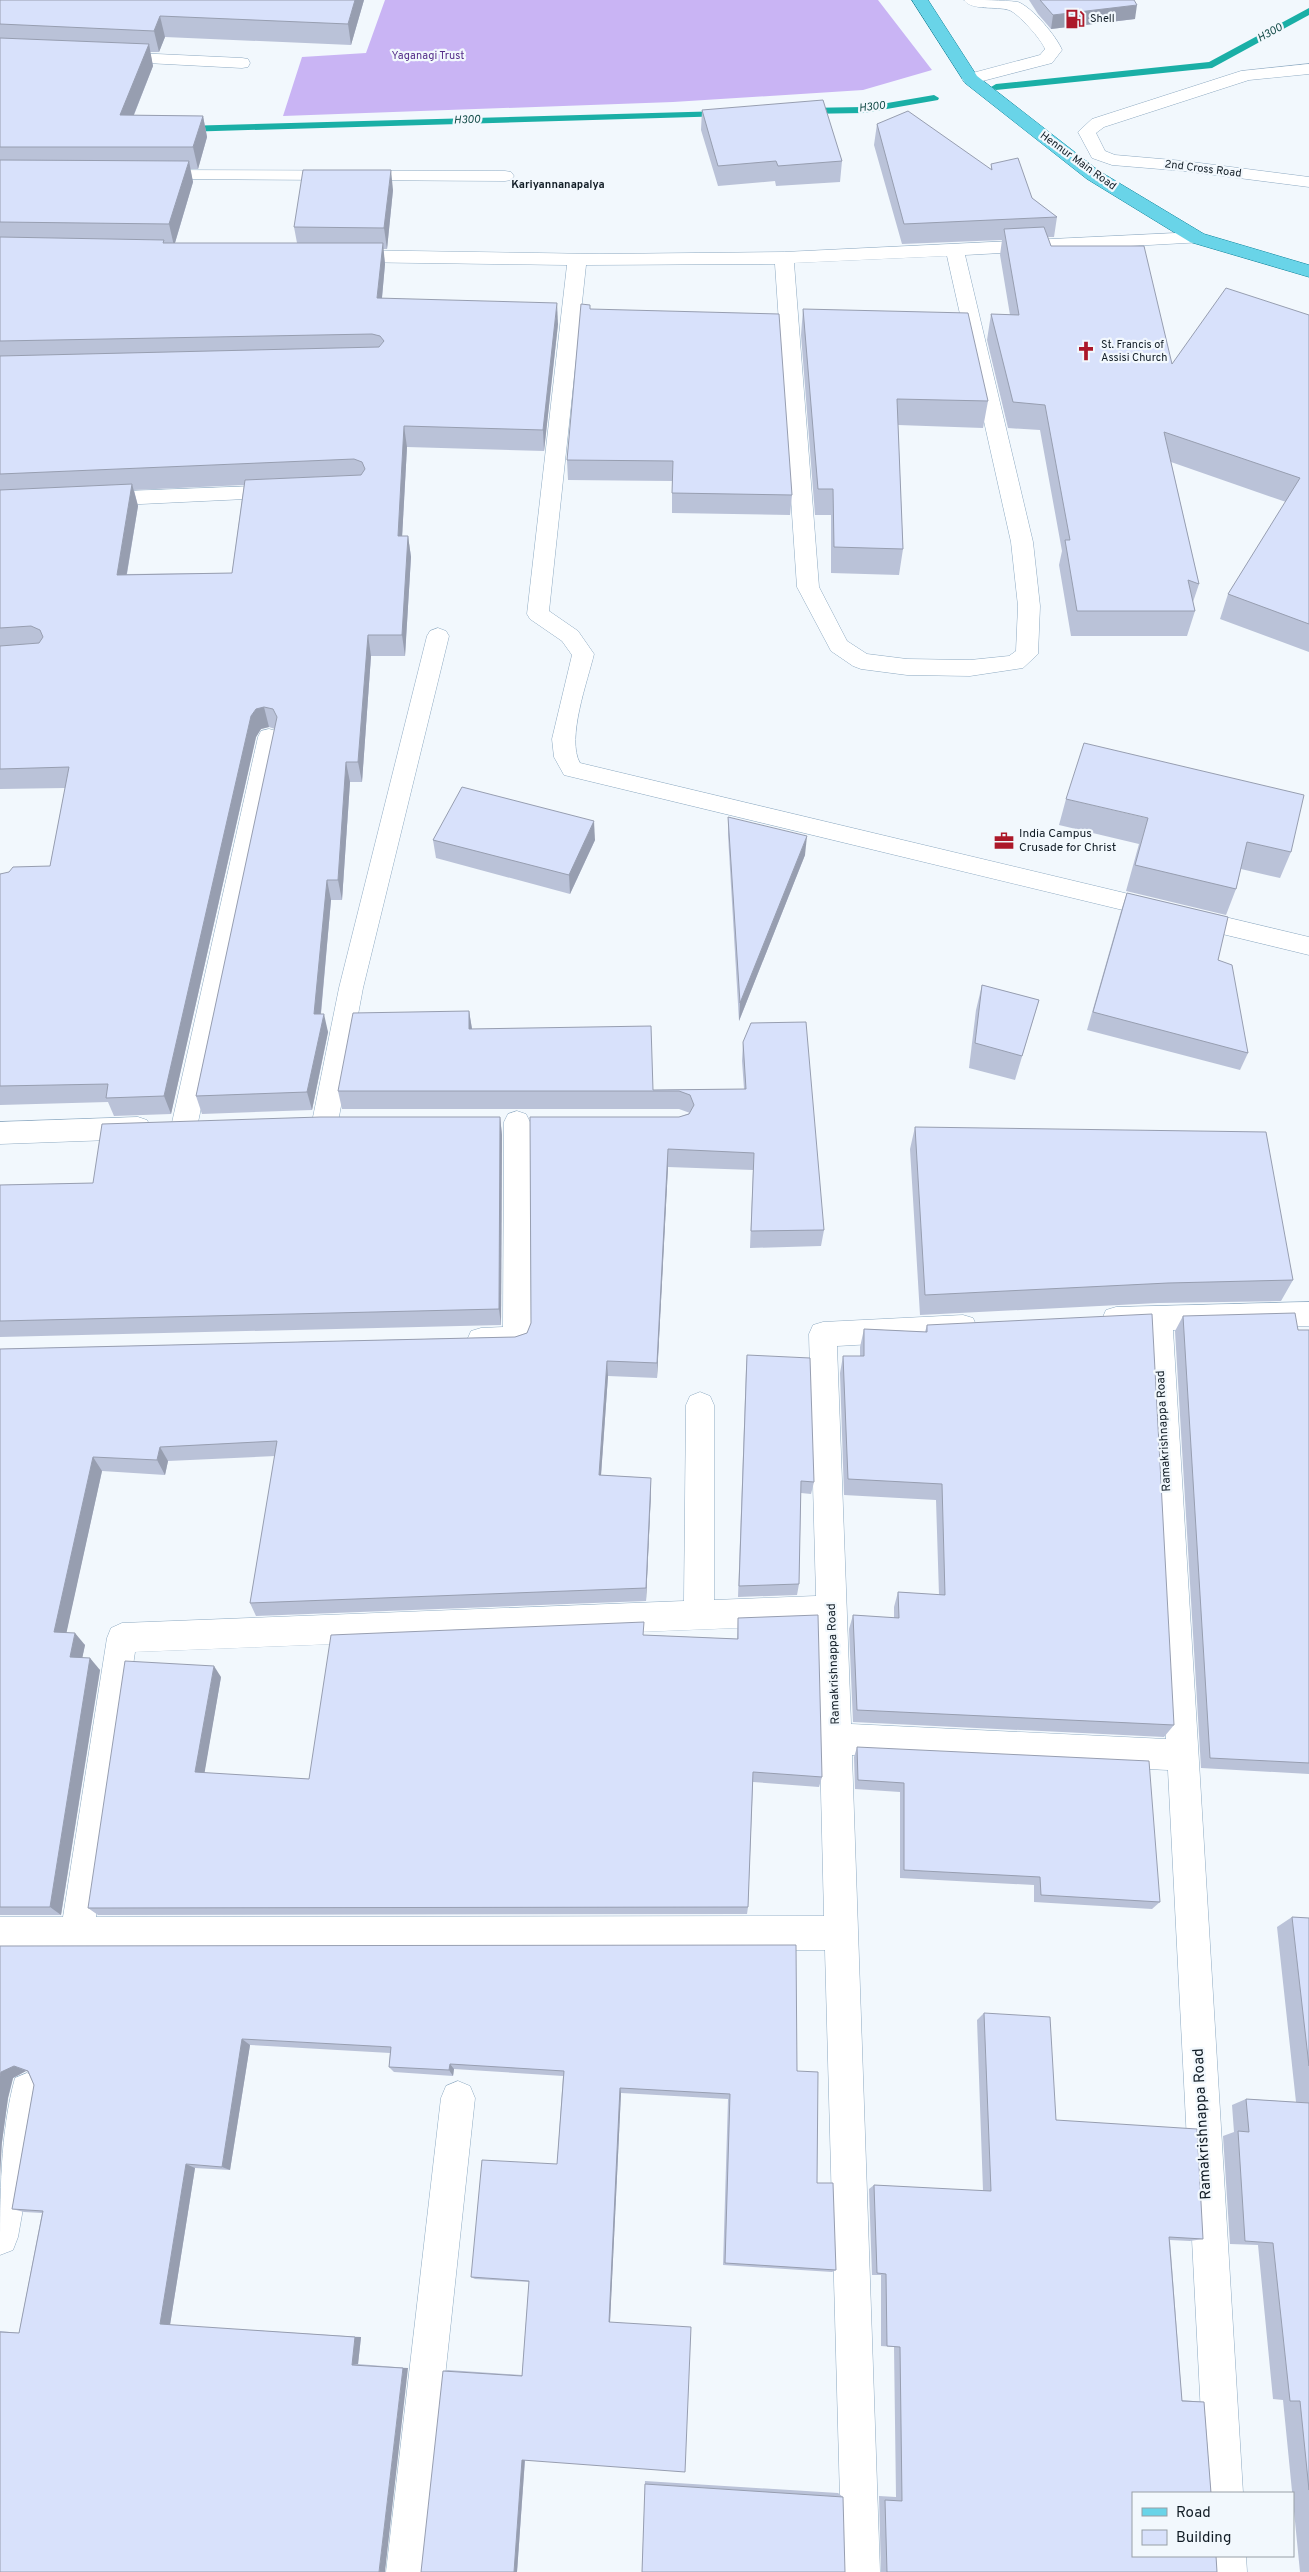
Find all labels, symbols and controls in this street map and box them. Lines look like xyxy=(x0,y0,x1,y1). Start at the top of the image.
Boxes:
fuel station icon: Shell xyxy=(1064,8,1086,30)
place label: Shell xyxy=(1090,12,1115,26)
water label: H300 xyxy=(1255,20,1285,46)
park label: Yaganagi Trust xyxy=(392,49,464,63)
water label: H300 xyxy=(858,98,886,116)
water label: H300 xyxy=(453,113,481,127)
street label: Hennur Main Road xyxy=(1037,129,1119,193)
street label: 2nd Cross Road xyxy=(1164,157,1242,181)
district label: Kariyannanapalya xyxy=(511,178,605,192)
place label: St. Francis of Assisi Church xyxy=(1101,338,1167,365)
church icon: St. Francis of Assisi Church xyxy=(1075,340,1097,362)
place label: India Campus Crusade for Christ xyxy=(1019,826,1116,856)
office icon: India Campus Crusade for Christ xyxy=(993,830,1015,852)
street label: Ramakrishnappa Road xyxy=(1153,1370,1175,1492)
street label: Ramakrishnappa Road xyxy=(824,1603,844,1725)
street label: Ramakrishnappa Road xyxy=(1190,2048,1216,2200)
legend xyxy=(1132,2492,1294,2557)
text: Road xyxy=(1176,2504,1211,2523)
text: Building xyxy=(1176,2529,1231,2548)

